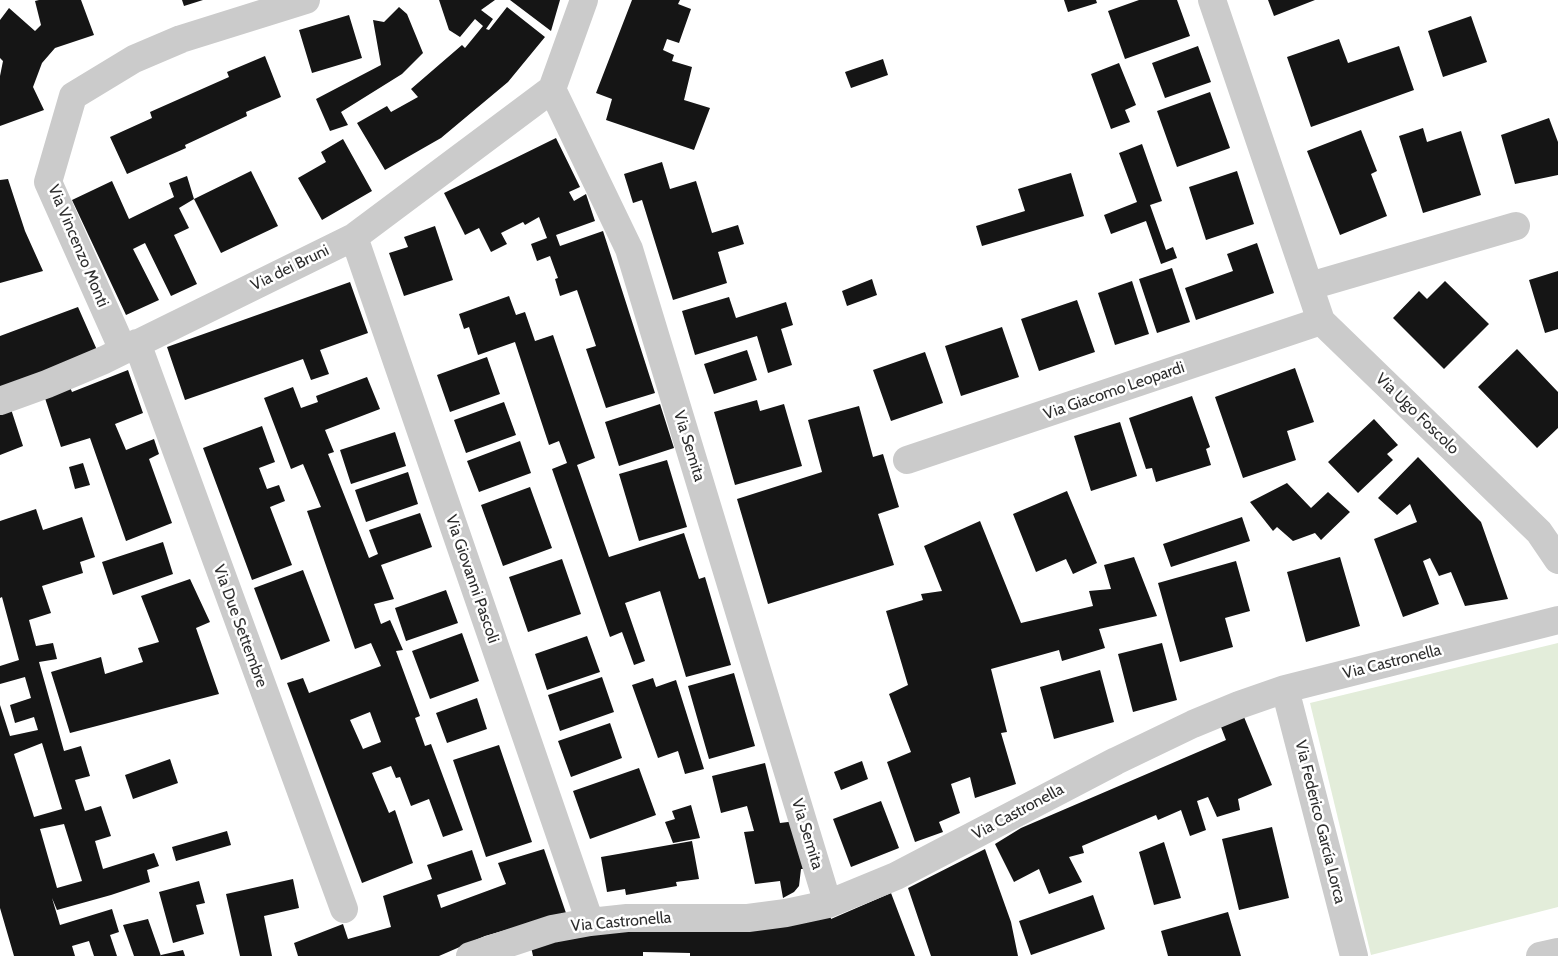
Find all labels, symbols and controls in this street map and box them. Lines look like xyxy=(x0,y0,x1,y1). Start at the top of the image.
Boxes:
street label: Via Vincenzo Monti xyxy=(44,182,112,310)
street label: Via dei Bruni xyxy=(248,241,332,295)
street label: Via Giacomo Leopardi xyxy=(1041,358,1187,424)
street label: Via Ugo Foscolo xyxy=(1371,369,1463,459)
street label: Via Semita xyxy=(669,408,709,484)
street label: Via Giovanni Pascoli xyxy=(441,512,503,646)
street label: Via Due Settembre xyxy=(209,562,271,690)
street label: Via Castronella xyxy=(1341,641,1443,683)
street label: Via Federico García Lorca xyxy=(1290,738,1350,906)
street label: Via Castronella xyxy=(969,780,1067,844)
street label: Via Semita xyxy=(787,796,827,872)
street label: Via Castronella xyxy=(570,908,672,936)

